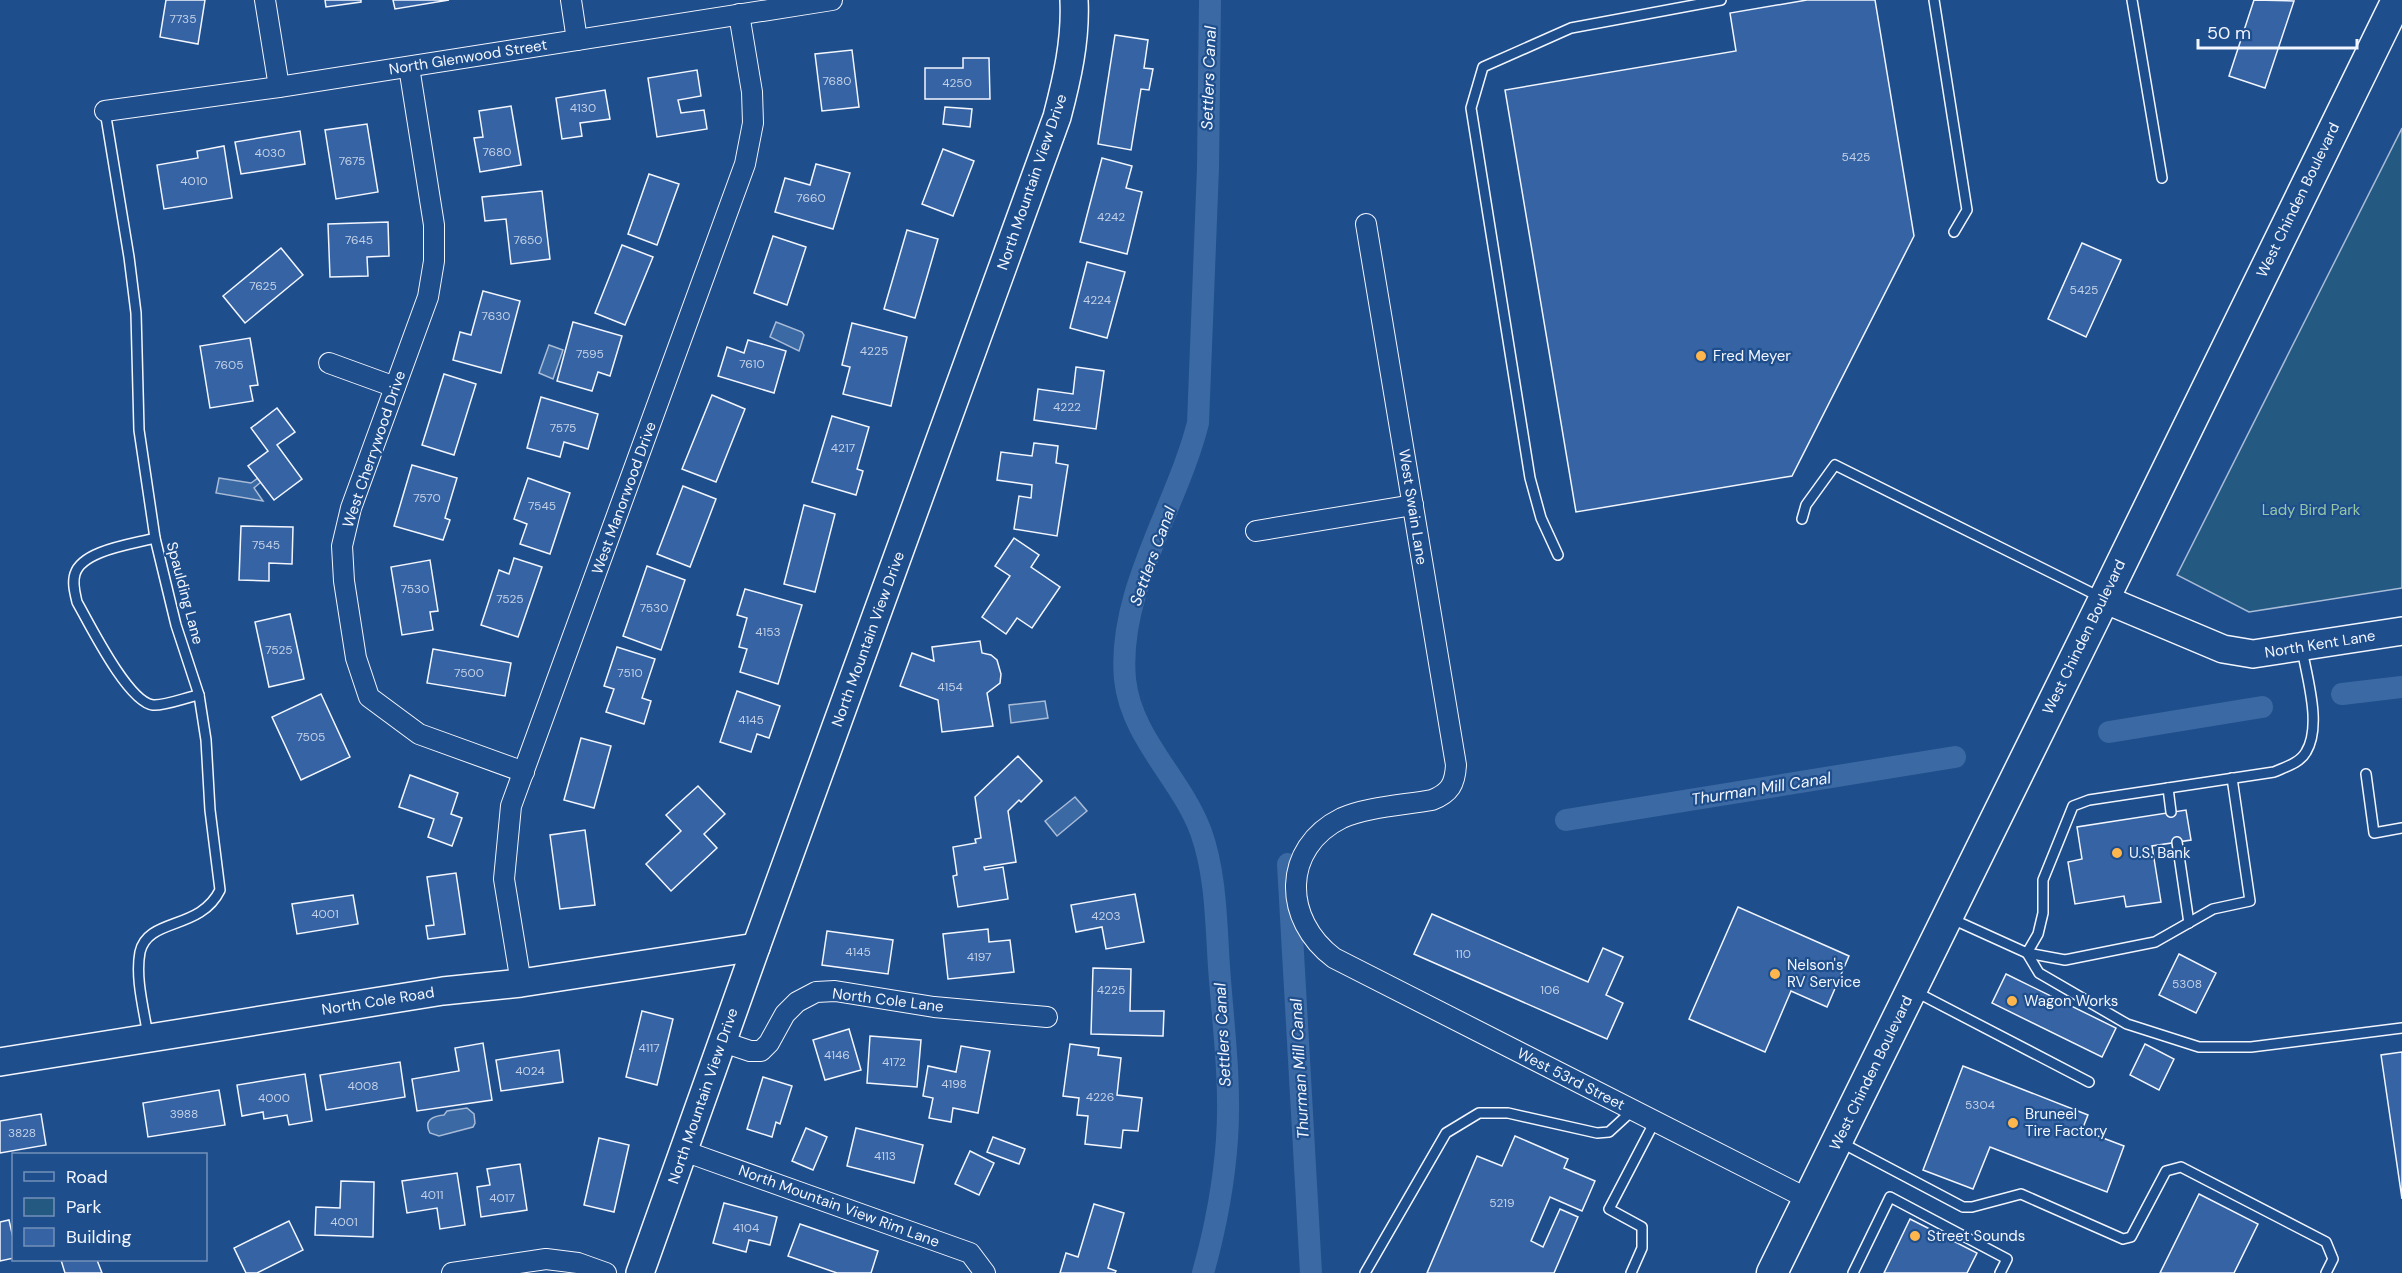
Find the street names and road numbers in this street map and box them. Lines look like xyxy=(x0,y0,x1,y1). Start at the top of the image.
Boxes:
street label: North Glenwood Street xyxy=(387,35,549,79)
street label: North Mountain View Drive xyxy=(992,91,1072,273)
street label: West Chinden Boulevard xyxy=(2252,119,2344,281)
street label: West Cherrywood Drive xyxy=(338,368,410,530)
street label: West Manorwood Drive xyxy=(587,419,661,577)
street label: West Swain Lane xyxy=(1394,448,1432,566)
street label: Spaulding Lane xyxy=(162,540,208,646)
street label: North Mountain View Drive xyxy=(827,549,909,729)
street label: West Chinden Boulevard xyxy=(2038,556,2130,718)
street label: North Kent Lane xyxy=(2263,625,2377,663)
street label: North Cole Road xyxy=(320,982,436,1020)
street label: North Cole Lane xyxy=(831,983,945,1017)
street label: West Chinden Boulevard xyxy=(1825,992,1917,1154)
street label: North Mountain View Drive xyxy=(663,1005,743,1187)
street label: West 53rd Street xyxy=(1514,1043,1628,1115)
street label: North Mountain View Rim Lane xyxy=(736,1160,942,1252)

